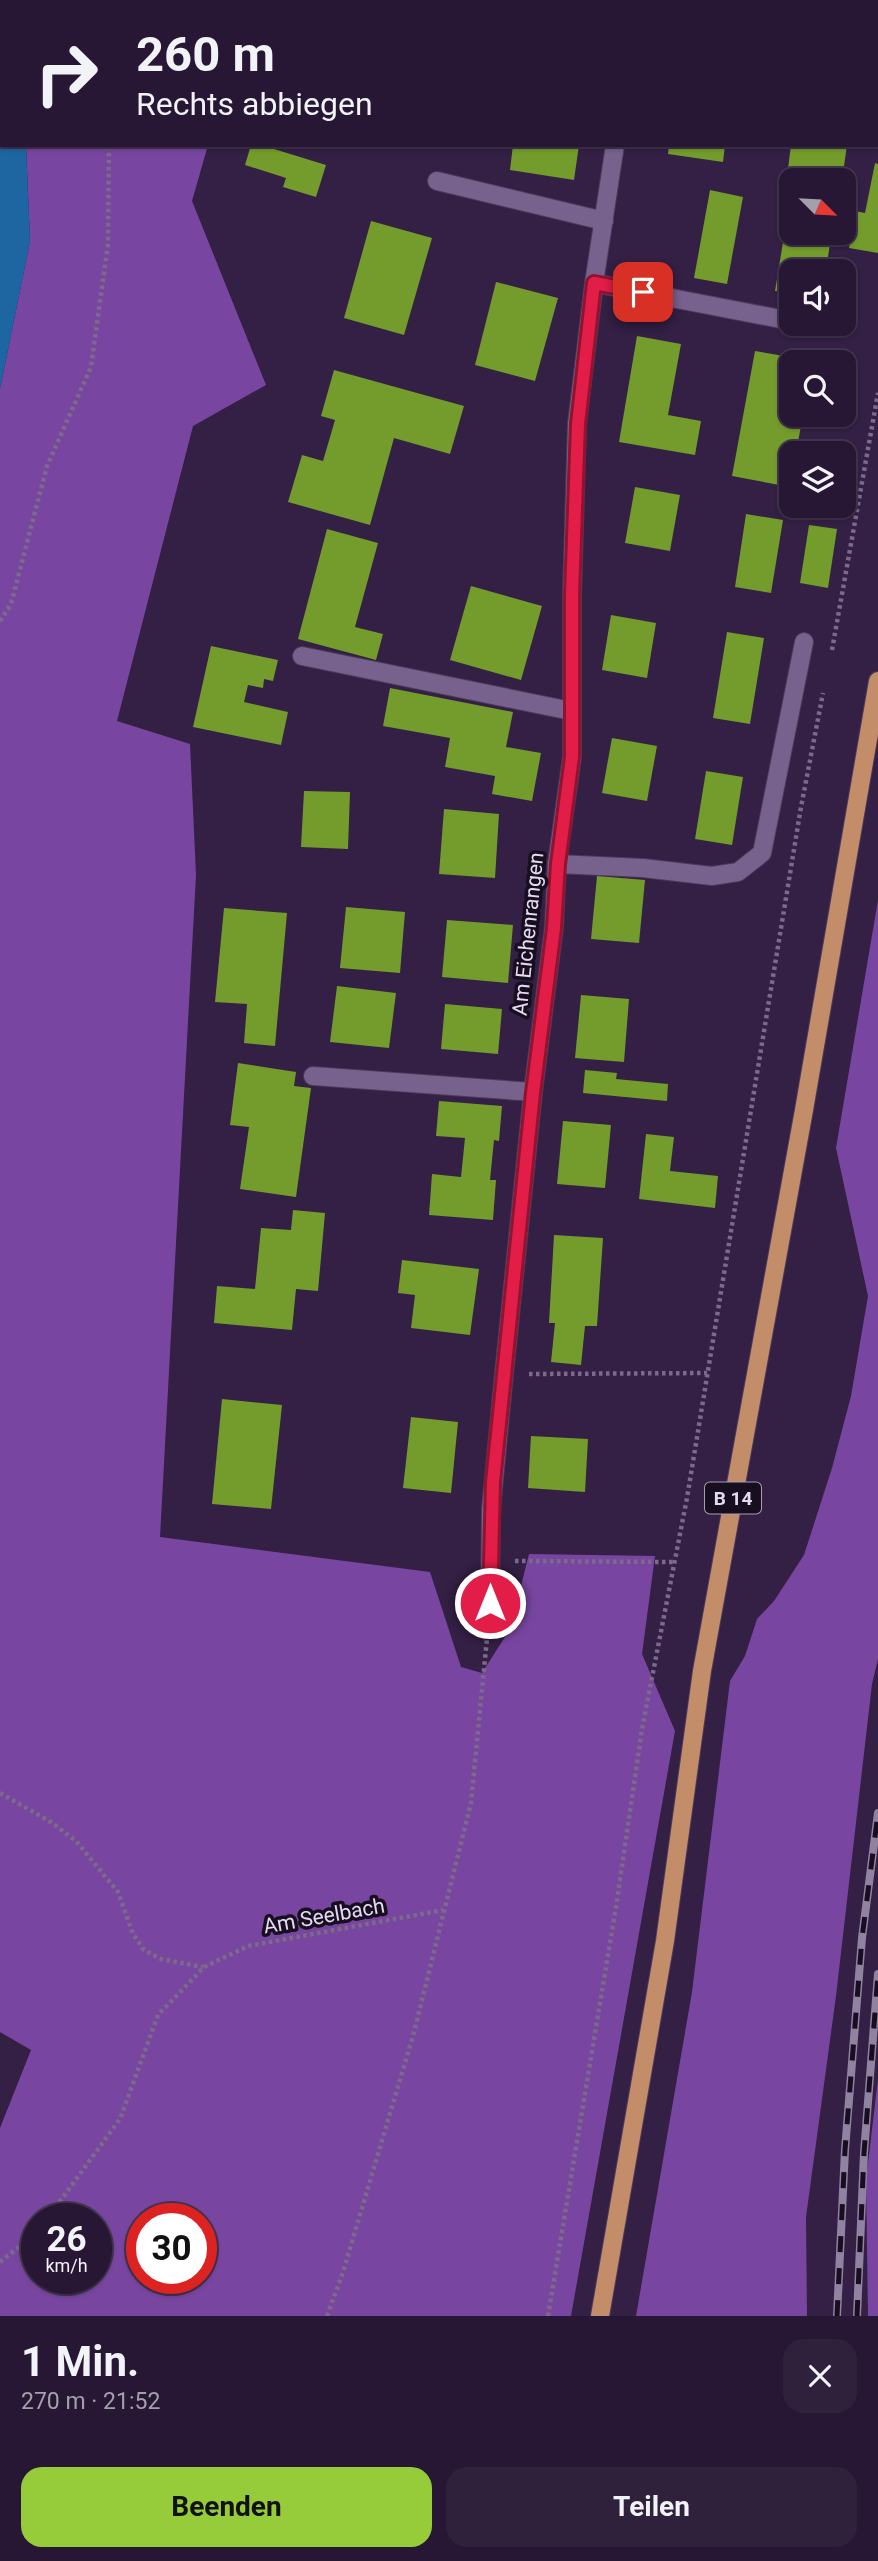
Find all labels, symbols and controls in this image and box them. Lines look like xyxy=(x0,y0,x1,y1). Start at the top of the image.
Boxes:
text: 260 m xyxy=(136,26,275,83)
icon: right xyxy=(21,28,112,119)
text: Rechts abbiegen xyxy=(136,85,373,123)
north arrow xyxy=(779,168,856,245)
map controls xyxy=(779,168,856,518)
button: sound xyxy=(779,259,856,336)
pin xyxy=(613,262,673,322)
icon: arrive xyxy=(624,273,662,311)
button: search xyxy=(779,350,856,427)
button: layers xyxy=(779,441,856,518)
street label: Am Eichenrangen xyxy=(507,851,549,1017)
road number: B 14 xyxy=(705,1482,761,1514)
position arrow xyxy=(453,1566,527,1640)
street label: Am Seelbach xyxy=(261,1894,387,1938)
speed limit sign: 30 xyxy=(126,2203,217,2294)
text: 26 xyxy=(46,2219,87,2260)
text: km/h xyxy=(45,2255,88,2276)
text: 1 Min. xyxy=(21,2337,139,2386)
button: close xyxy=(783,2339,857,2413)
text: 270 m · 21:52 xyxy=(21,2388,160,2415)
button: Beenden xyxy=(21,2467,432,2547)
button: Teilen xyxy=(446,2467,857,2547)

